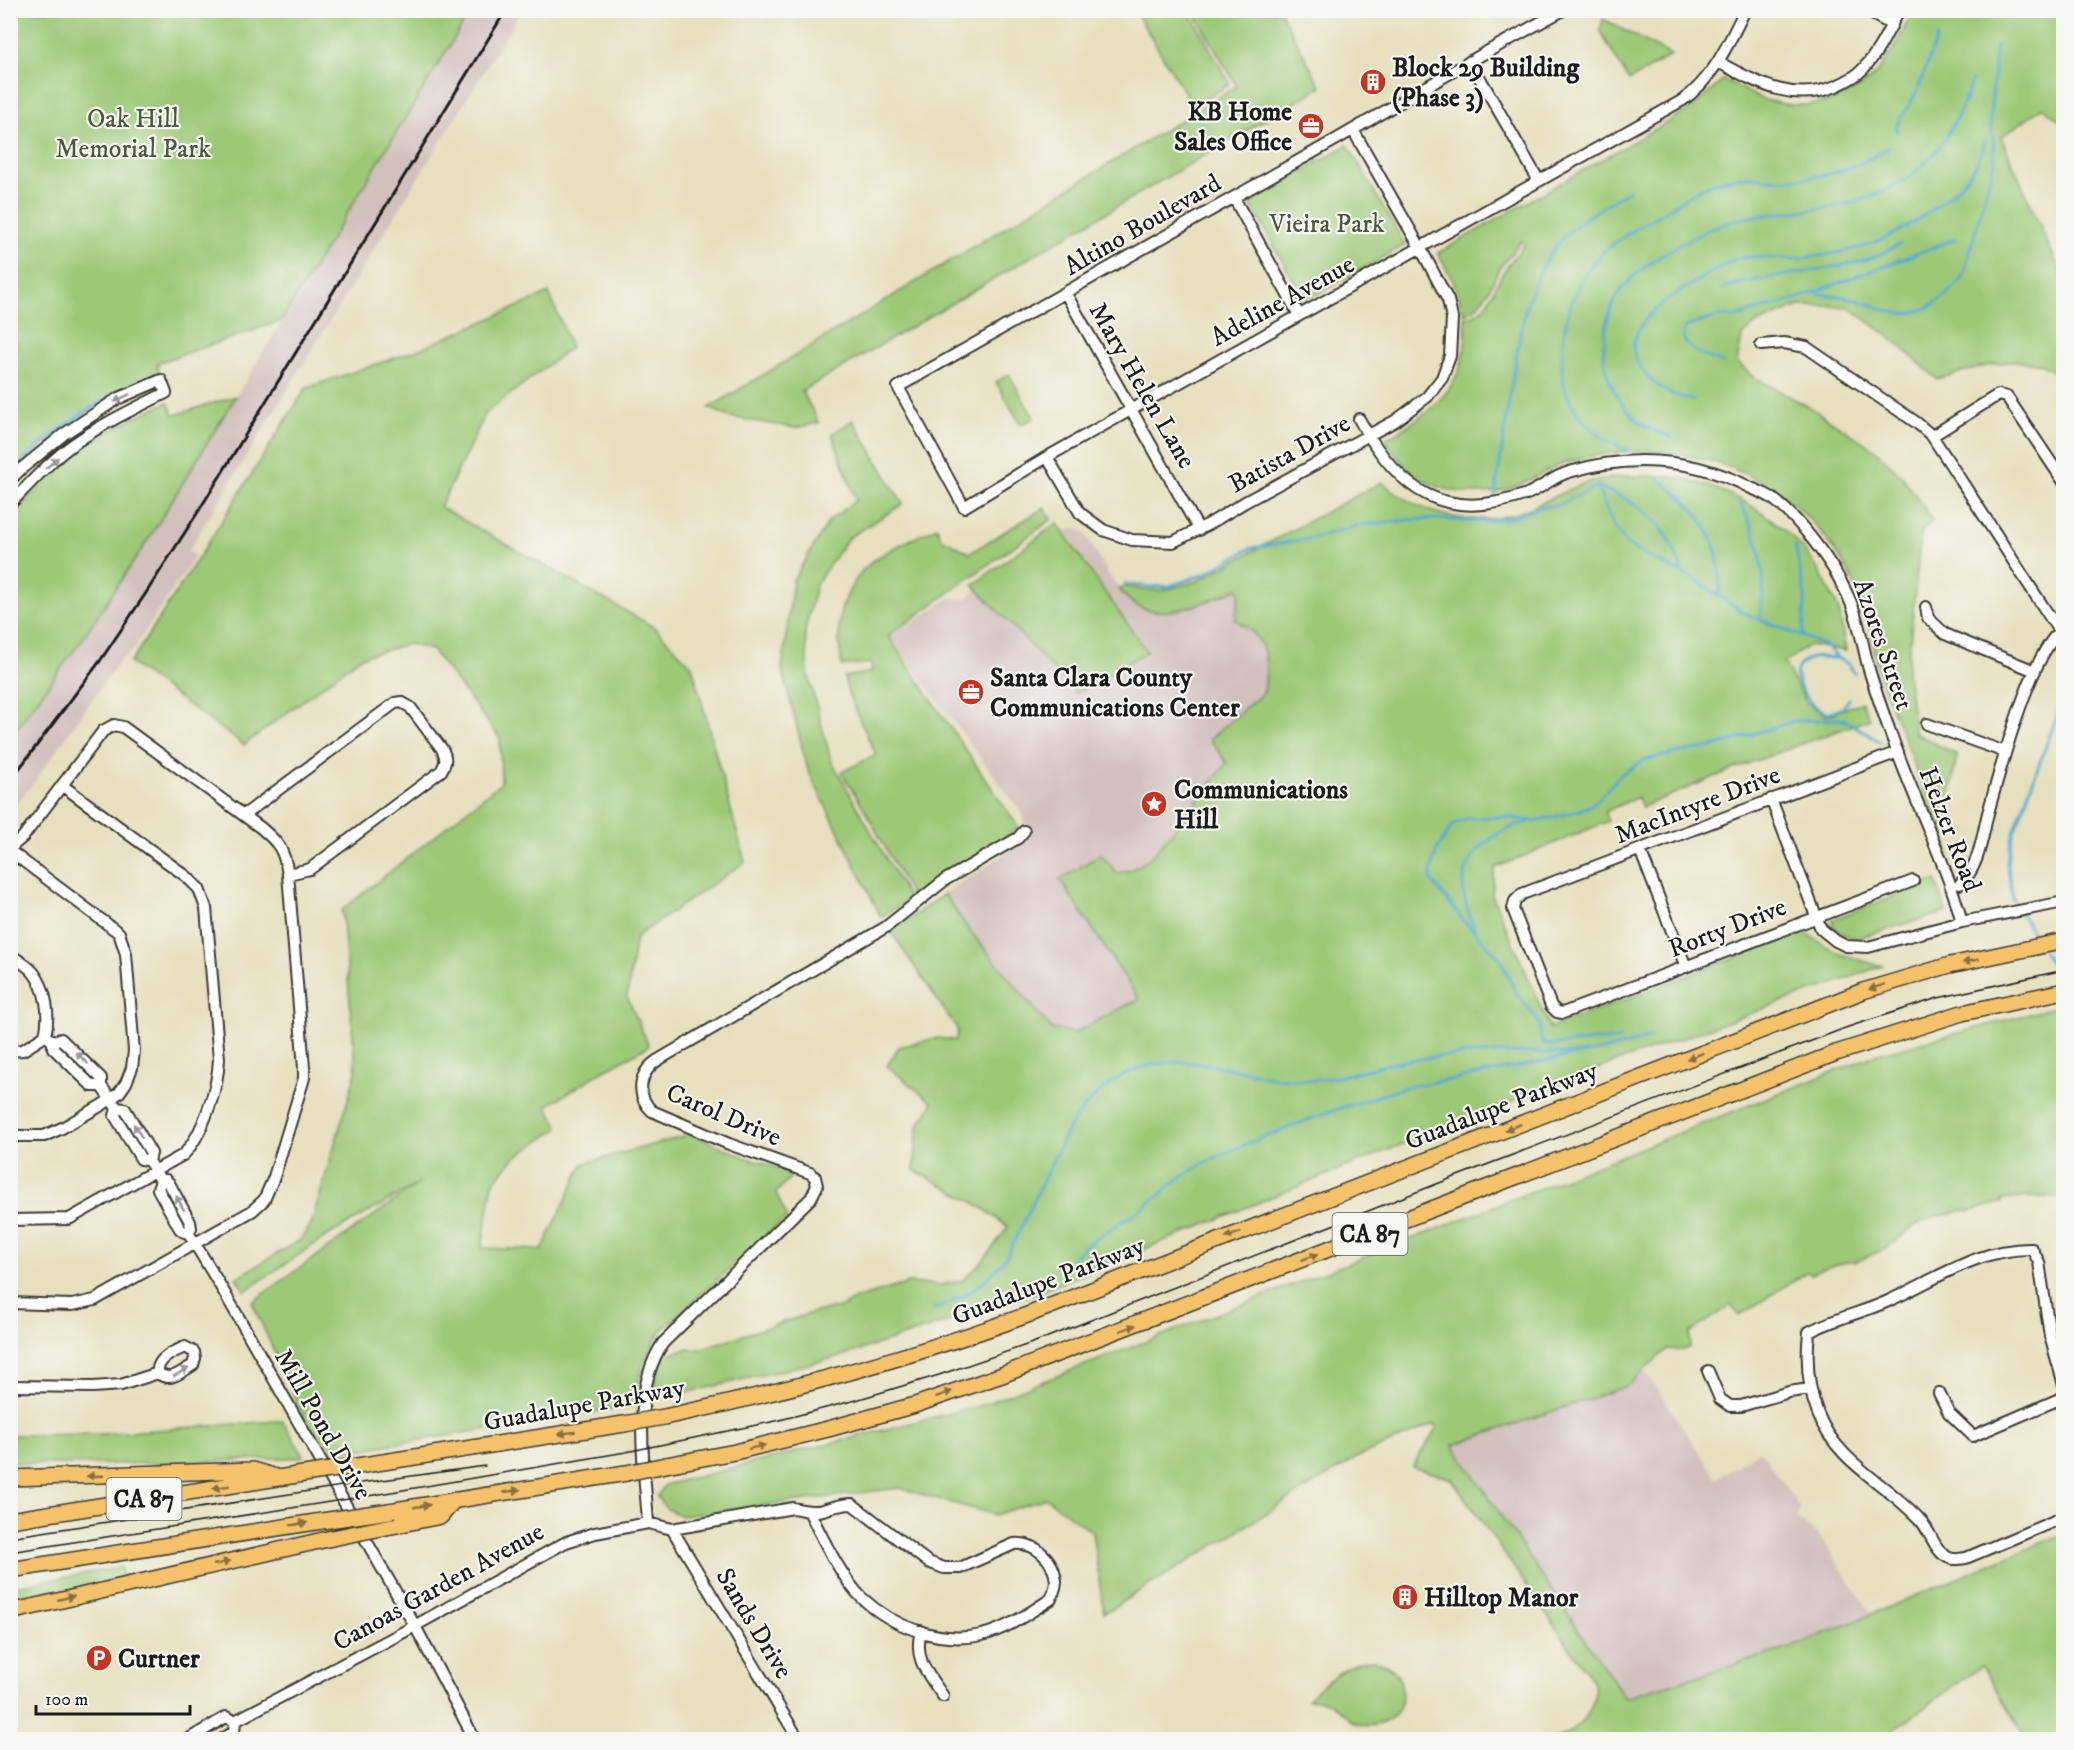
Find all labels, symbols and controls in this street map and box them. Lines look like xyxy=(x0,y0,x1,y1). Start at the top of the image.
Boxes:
place label: Block 29 Building (Phase 3) xyxy=(1392,52,1580,115)
building icon: Block 29 Building (Phase 3) xyxy=(1358,67,1388,97)
place label: KB Home Sales Office xyxy=(1174,96,1292,159)
park label: Oak Hill Memorial Park xyxy=(55,103,211,166)
office icon: KB Home Sales Office xyxy=(1296,111,1326,141)
street label: Altino Boulevard xyxy=(1058,167,1227,284)
park label: Vieira Park xyxy=(1268,208,1385,241)
street label: Adeline Avenue xyxy=(1205,248,1361,354)
street label: Mary Helen Lane xyxy=(1081,297,1203,475)
one-way arrow xyxy=(113,393,130,402)
street label: Batista Drive xyxy=(1223,407,1356,501)
one-way arrow xyxy=(44,457,59,470)
street label: Azores Street xyxy=(1845,575,1920,714)
place label: Santa Clara County Communications Center xyxy=(990,662,1240,725)
office icon: Santa Clara County Communications Center xyxy=(956,677,986,707)
street label: MacIntyre Drive xyxy=(1610,759,1785,852)
street label: Helzer Road xyxy=(1911,762,1989,897)
place label: Communications Hill xyxy=(1174,774,1348,837)
place icon: Communications Hill xyxy=(1139,789,1169,819)
street label: Rorty Drive xyxy=(1664,891,1791,966)
one-way arrow xyxy=(1962,956,1980,966)
one-way arrow xyxy=(1868,982,1886,992)
one-way arrow xyxy=(1685,1051,1703,1061)
one-way arrow xyxy=(75,1052,89,1066)
street label: Guadalupe Parkway xyxy=(1400,1054,1603,1158)
street label: Carol Drive xyxy=(661,1076,786,1154)
one-way arrow xyxy=(1504,1122,1522,1132)
one-way arrow xyxy=(133,1123,144,1139)
one-way arrow xyxy=(175,1194,185,1211)
road number: CA 87 xyxy=(1332,1213,1408,1255)
street label: Guadalupe Parkway xyxy=(947,1229,1150,1333)
one-way arrow xyxy=(1224,1230,1242,1240)
one-way arrow xyxy=(1301,1252,1319,1262)
one-way arrow xyxy=(1119,1322,1137,1332)
street label: Mill Pond Drive xyxy=(266,1343,379,1506)
one-way arrow xyxy=(173,1367,190,1377)
street label: Guadalupe Parkway xyxy=(481,1371,688,1439)
one-way arrow xyxy=(936,1389,954,1399)
one-way arrow xyxy=(557,1428,576,1437)
one-way arrow xyxy=(748,1441,766,1451)
one-way arrow xyxy=(86,1471,105,1480)
road number: CA 87 xyxy=(106,1478,182,1520)
one-way arrow xyxy=(211,1482,230,1491)
one-way arrow xyxy=(503,1487,522,1496)
one-way arrow xyxy=(412,1501,431,1510)
street label: Canoas Garden Avenue xyxy=(327,1516,550,1659)
one-way arrow xyxy=(290,1520,309,1529)
one-way arrow xyxy=(213,1558,232,1567)
street label: Sands Drive xyxy=(708,1562,800,1685)
building icon: Hilltop Manor xyxy=(1390,1582,1420,1612)
place label: Hilltop Manor xyxy=(1424,1582,1579,1615)
one-way arrow xyxy=(57,1593,75,1603)
parking icon: Curtner xyxy=(84,1643,114,1673)
place label: Curtner xyxy=(118,1643,200,1676)
scale bar xyxy=(36,1678,190,1716)
text: 100 m xyxy=(45,1689,88,1711)

